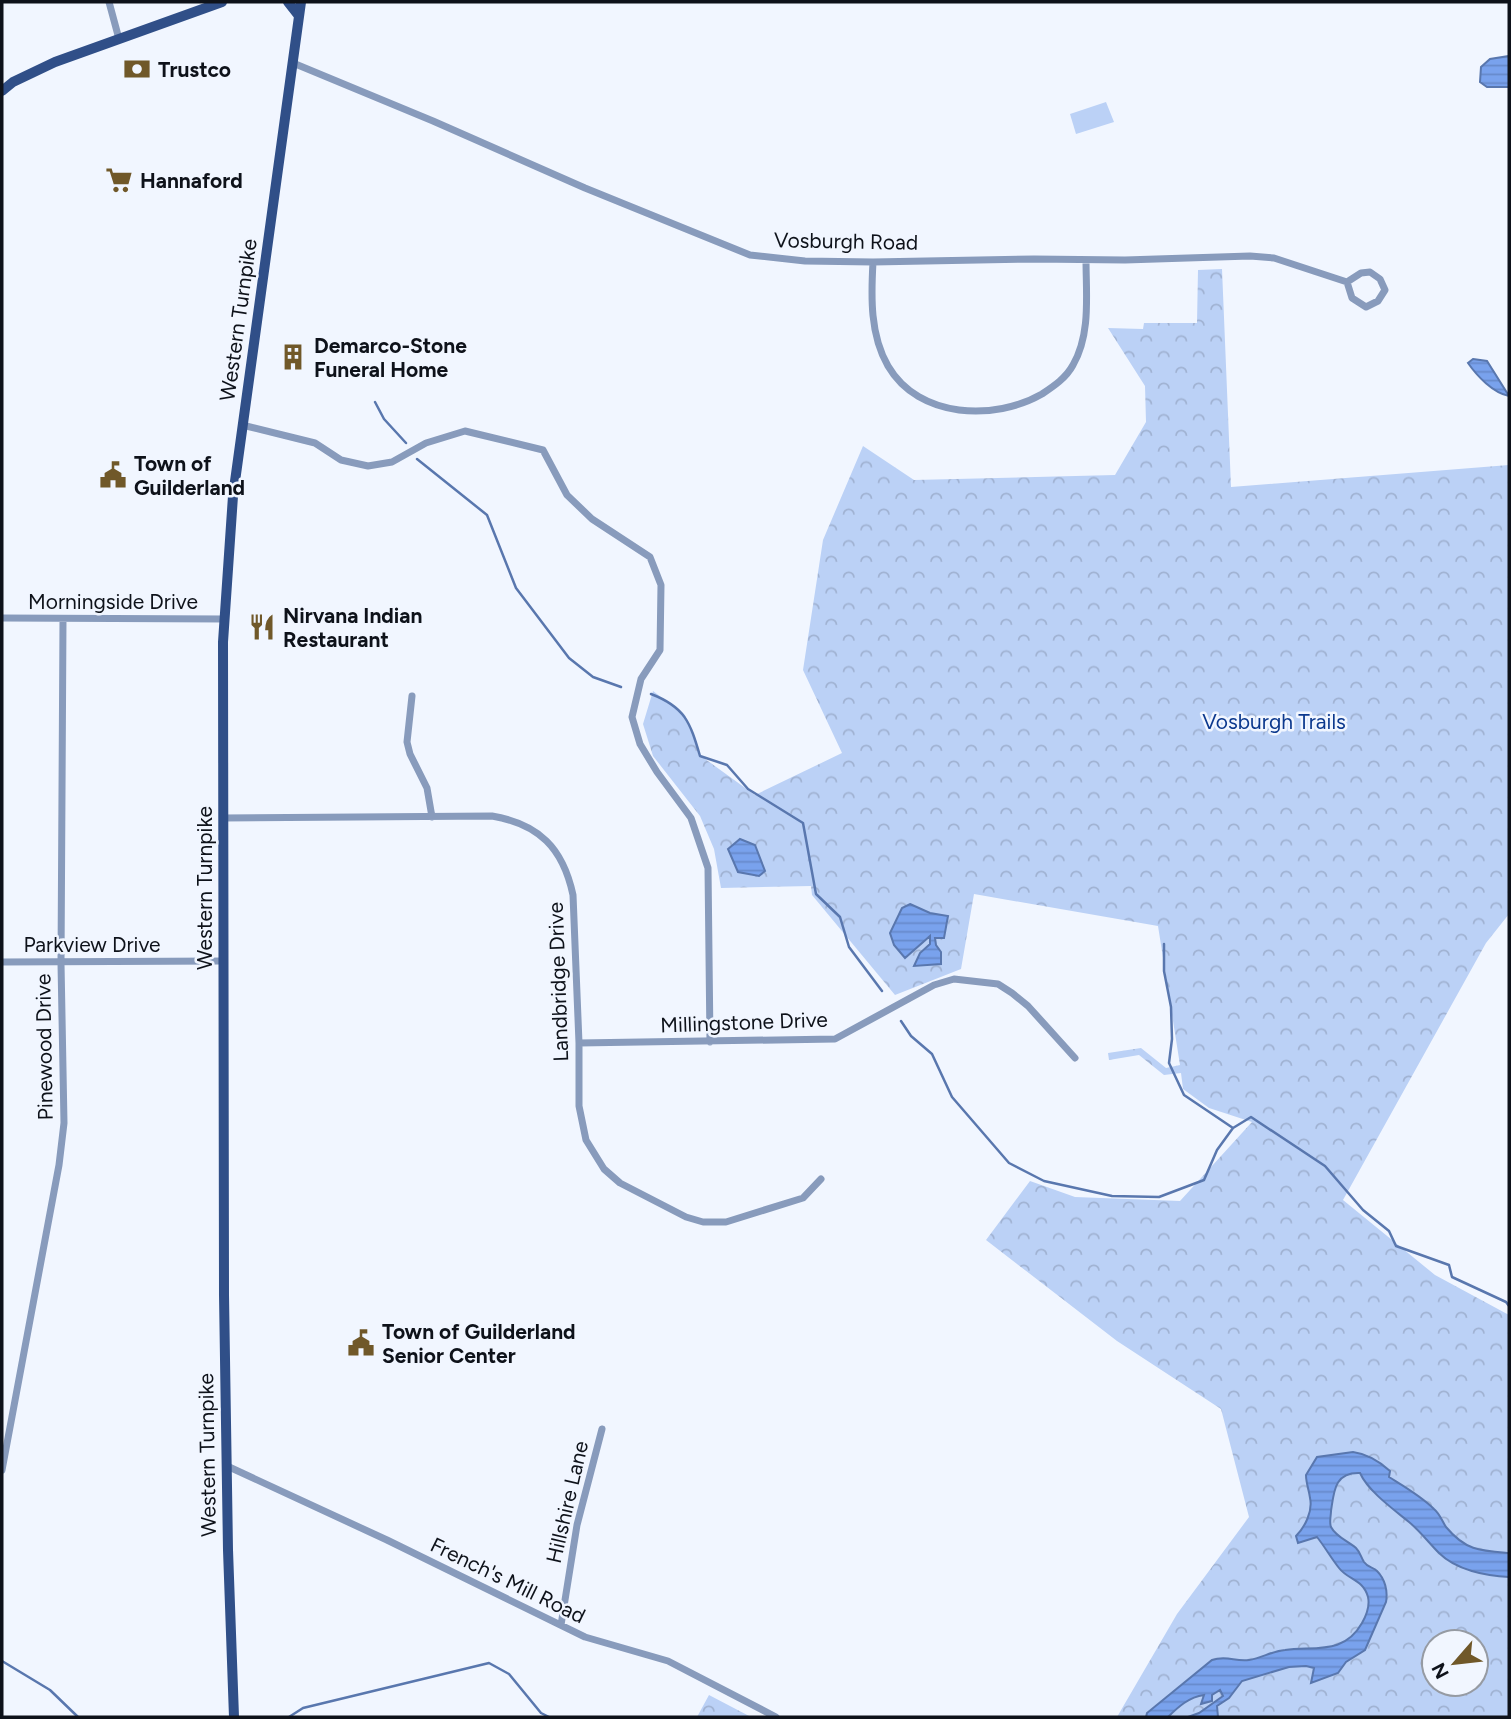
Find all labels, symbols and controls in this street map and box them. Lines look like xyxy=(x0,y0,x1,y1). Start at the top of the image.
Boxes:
bank icon: Trustco xyxy=(122,54,152,84)
place label: Trustco xyxy=(158,57,231,82)
supermarket icon: Hannaford xyxy=(104,165,134,195)
place label: Hannaford xyxy=(140,168,243,193)
street label: Vosburgh Road xyxy=(774,227,918,255)
street label: Western Turnpike xyxy=(214,237,262,403)
place label: Demarco-Stone Funeral Home xyxy=(314,333,467,382)
building icon: Demarco-Stone Funeral Home xyxy=(278,342,308,372)
place label: Town of Guilderland xyxy=(134,451,245,500)
public building icon: Town of Guilderland xyxy=(98,460,128,490)
street label: Morningside Drive xyxy=(28,589,198,614)
place label: Nirvana Indian Restaurant xyxy=(283,603,422,652)
restaurant icon: Nirvana Indian Restaurant xyxy=(247,612,277,642)
park label: Vosburgh Trails xyxy=(1202,709,1346,734)
street label: Western Turnpike xyxy=(192,806,217,970)
street label: Landbridge Drive xyxy=(543,902,573,1062)
street label: Parkview Drive xyxy=(23,932,161,957)
street label: Pinewood Drive xyxy=(30,974,58,1120)
street label: Millingstone Drive xyxy=(660,1007,828,1037)
place label: Town of Guilderland Senior Center xyxy=(382,1319,576,1368)
public building icon: Town of Guilderland Senior Center xyxy=(346,1328,376,1358)
street label: Western Turnpike xyxy=(193,1373,221,1537)
street label: Hillshire Lane xyxy=(541,1438,593,1566)
street label: French's Mill Road xyxy=(427,1532,589,1628)
north arrow xyxy=(1420,1628,1490,1698)
text: N xyxy=(1427,1659,1454,1683)

